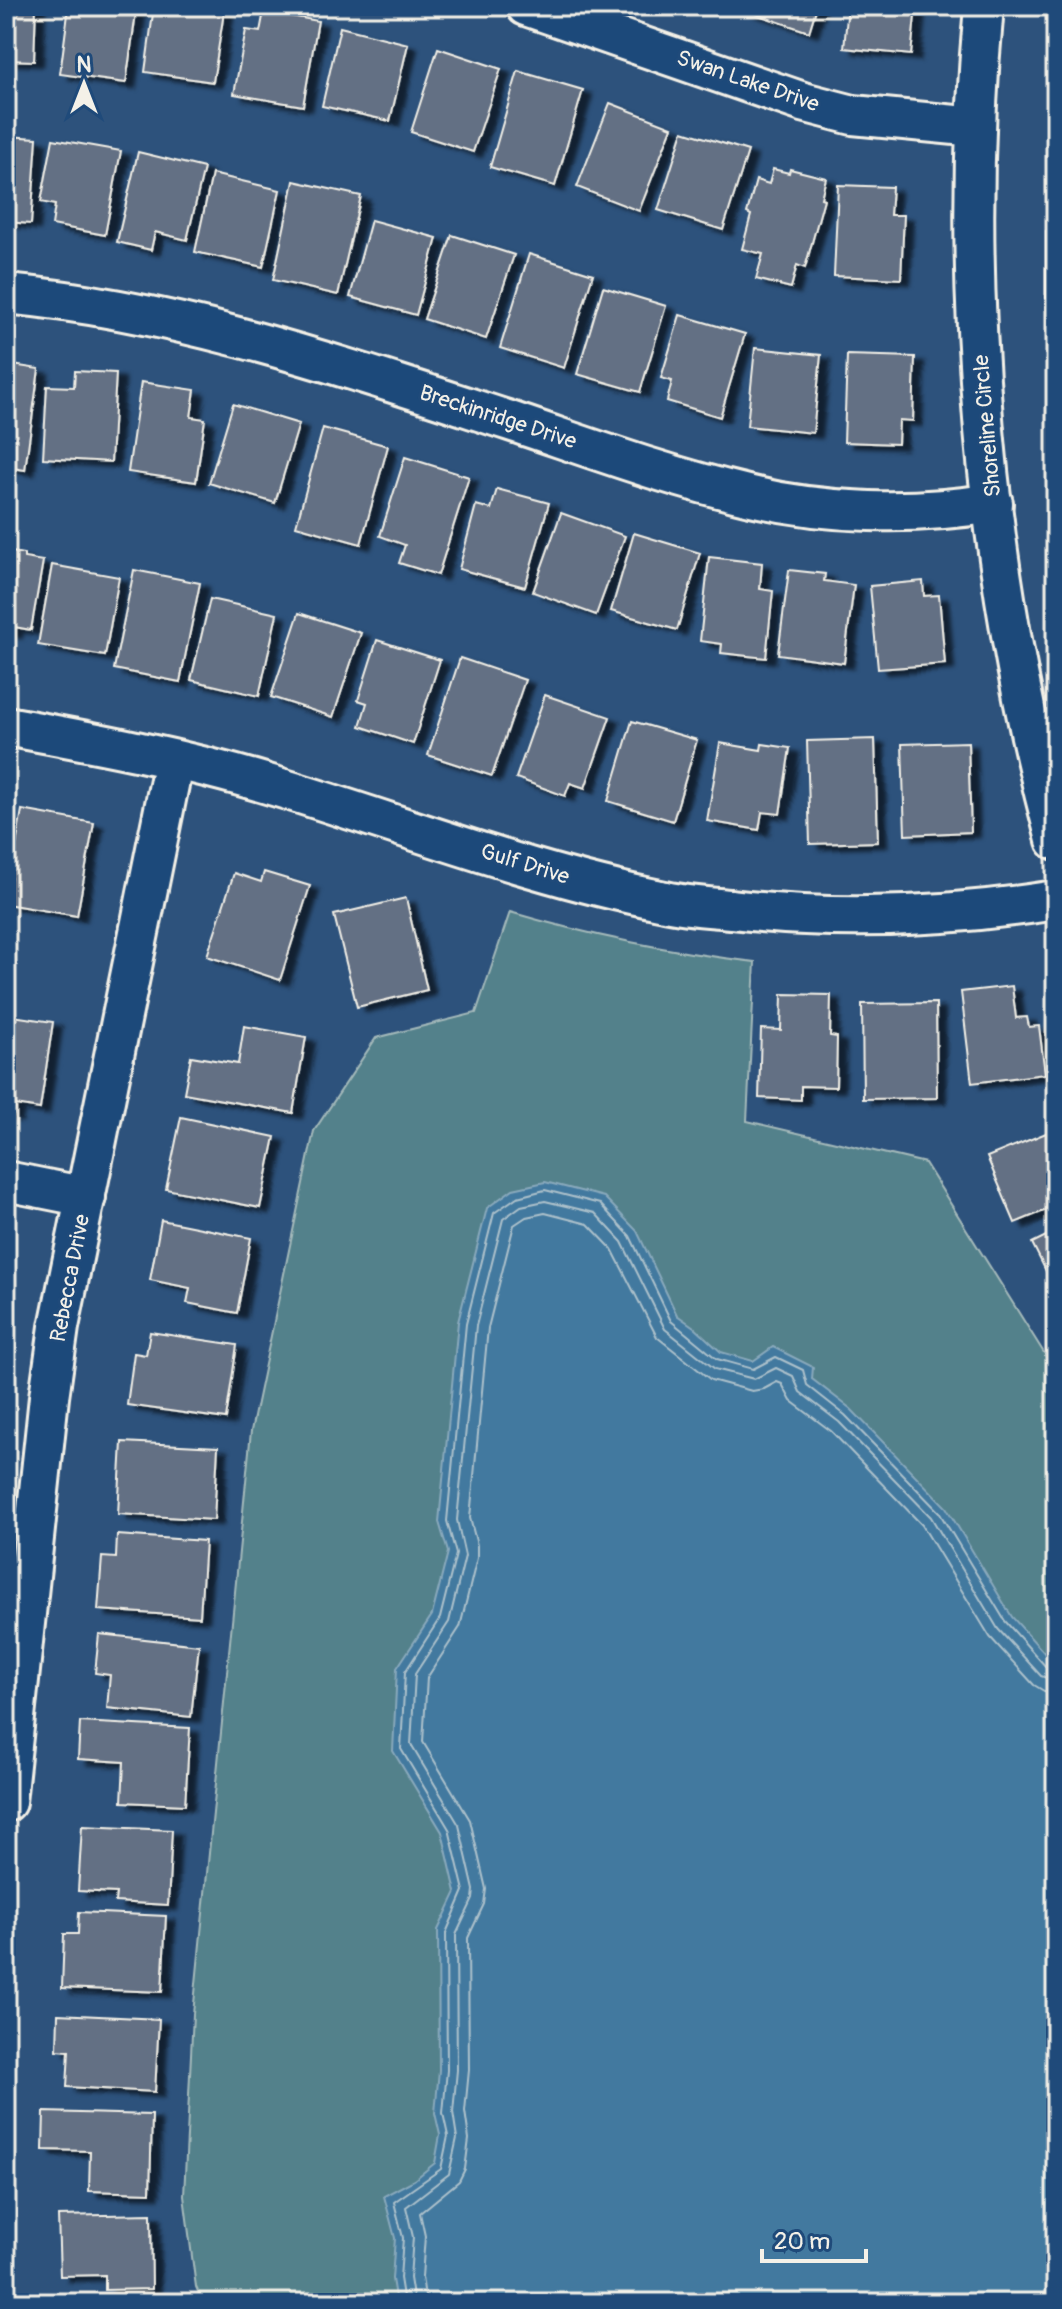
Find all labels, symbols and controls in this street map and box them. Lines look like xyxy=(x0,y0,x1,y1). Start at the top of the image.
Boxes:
north arrow xyxy=(44,44,124,124)
street label: Swan Lake Drive xyxy=(673,44,823,119)
text: N xyxy=(77,51,92,79)
street label: Shoreline Circle xyxy=(967,353,1007,498)
street label: Breckinridge Drive xyxy=(416,378,580,456)
street label: Gulf Drive xyxy=(477,837,573,891)
street label: Rebecca Drive xyxy=(44,1212,96,1344)
scale bar xyxy=(762,2213,866,2263)
text: 20 m xyxy=(774,2227,830,2256)

